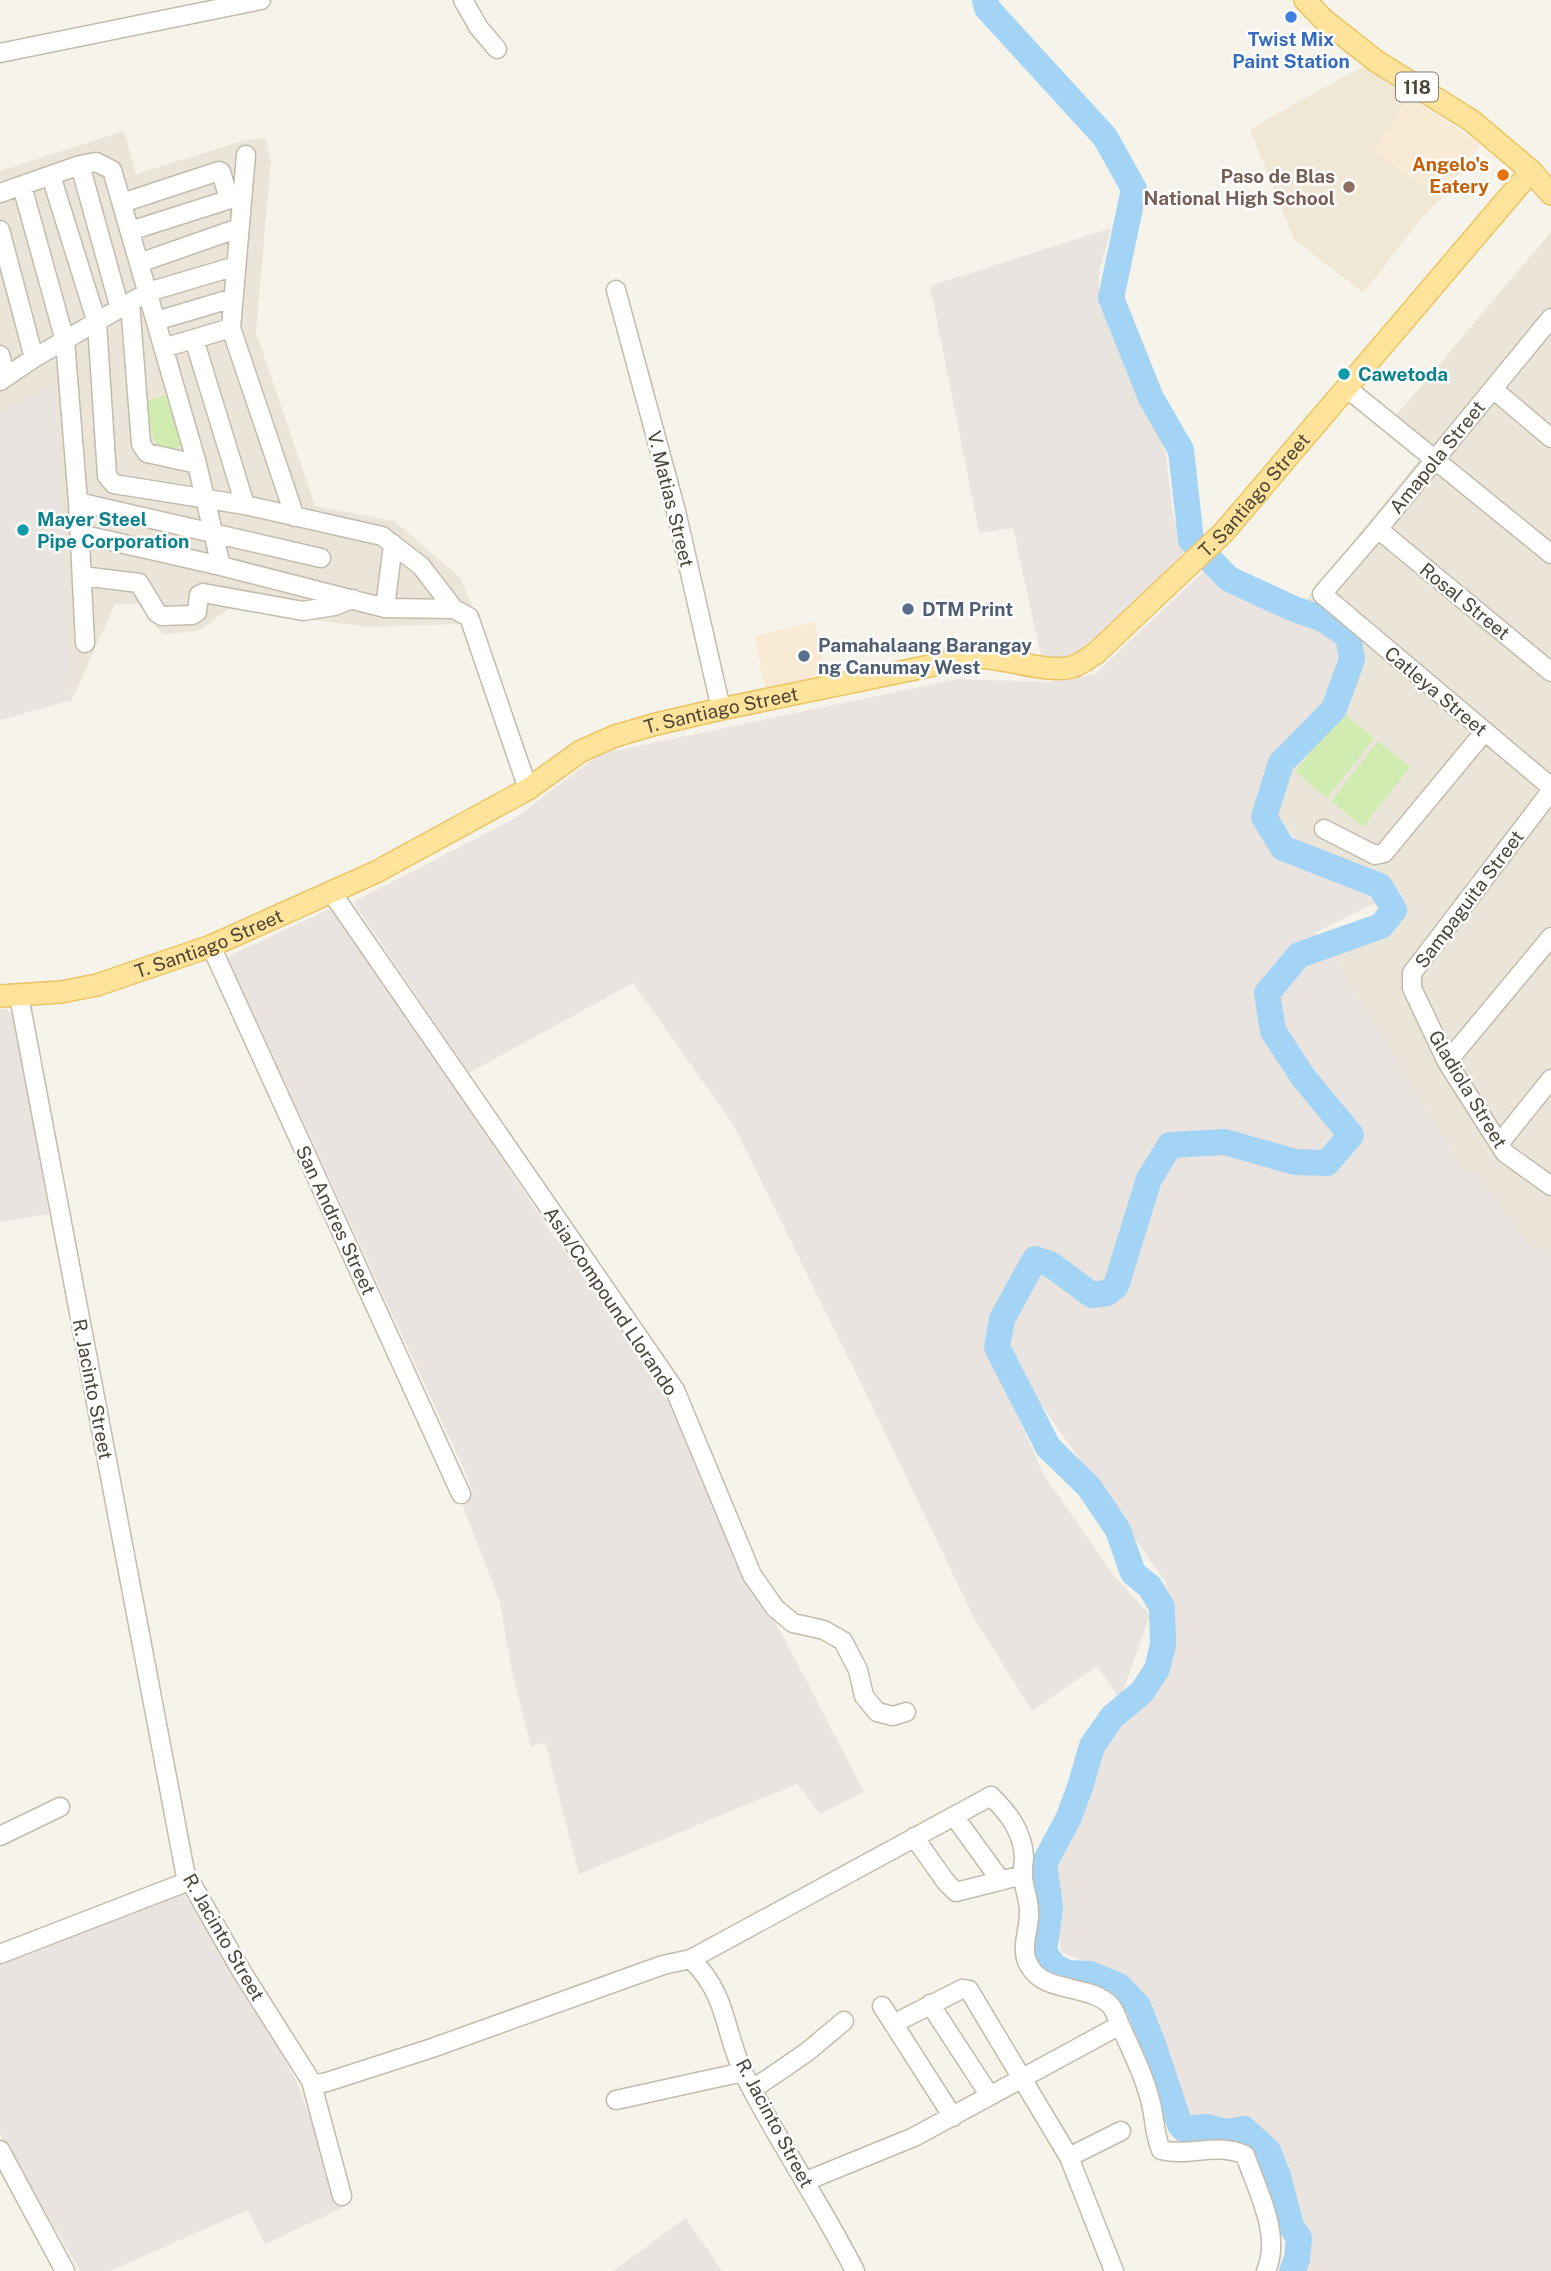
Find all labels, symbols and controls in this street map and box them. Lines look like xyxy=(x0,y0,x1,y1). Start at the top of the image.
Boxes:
marker: Twist Mix Paint Station xyxy=(1283,9,1299,25)
place label: Twist Mix Paint Station xyxy=(1232,28,1350,72)
road number: 118 xyxy=(1396,72,1438,102)
place label: Angelo's Eatery xyxy=(1412,153,1489,197)
place label: Paso de Blas National High School xyxy=(1143,165,1335,209)
marker: Angelo's Eatery xyxy=(1495,167,1511,183)
marker: Paso de Blas National High School xyxy=(1341,179,1357,195)
place label: Cawetoda xyxy=(1358,363,1448,385)
marker: Cawetoda xyxy=(1336,366,1352,382)
street label: Amapola Street xyxy=(1385,396,1489,518)
street label: V. Matias Street xyxy=(643,429,699,569)
street label: T. Santiago Street xyxy=(1194,429,1314,561)
place label: Mayer Steel Pipe Corporation xyxy=(37,508,189,552)
marker: Mayer Steel Pipe Corporation xyxy=(15,522,31,538)
street label: Rosal Street xyxy=(1416,558,1514,644)
place label: DTM Print xyxy=(922,598,1013,620)
marker: DTM Print xyxy=(900,601,916,617)
place label: Pamahalaang Barangay ng Canumay West xyxy=(818,634,1032,678)
street label: Catleya Street xyxy=(1380,642,1492,740)
marker: Pamahalaang Barangay ng Canumay West xyxy=(796,648,812,664)
street label: T. Santiago Street xyxy=(641,682,800,738)
street label: Sampaguita Street xyxy=(1410,826,1528,972)
street label: T. Santiago Street xyxy=(132,904,286,982)
street label: Gladiola Street xyxy=(1424,1026,1512,1152)
street label: San Andres Street xyxy=(292,1142,380,1298)
street label: Asia/Compound Llorando xyxy=(540,1203,682,1399)
street label: R. Jacinto Street xyxy=(69,1317,117,1461)
street label: R. Jacinto Street xyxy=(179,1870,269,2004)
street label: R. Jacinto Street xyxy=(732,2055,818,2191)

